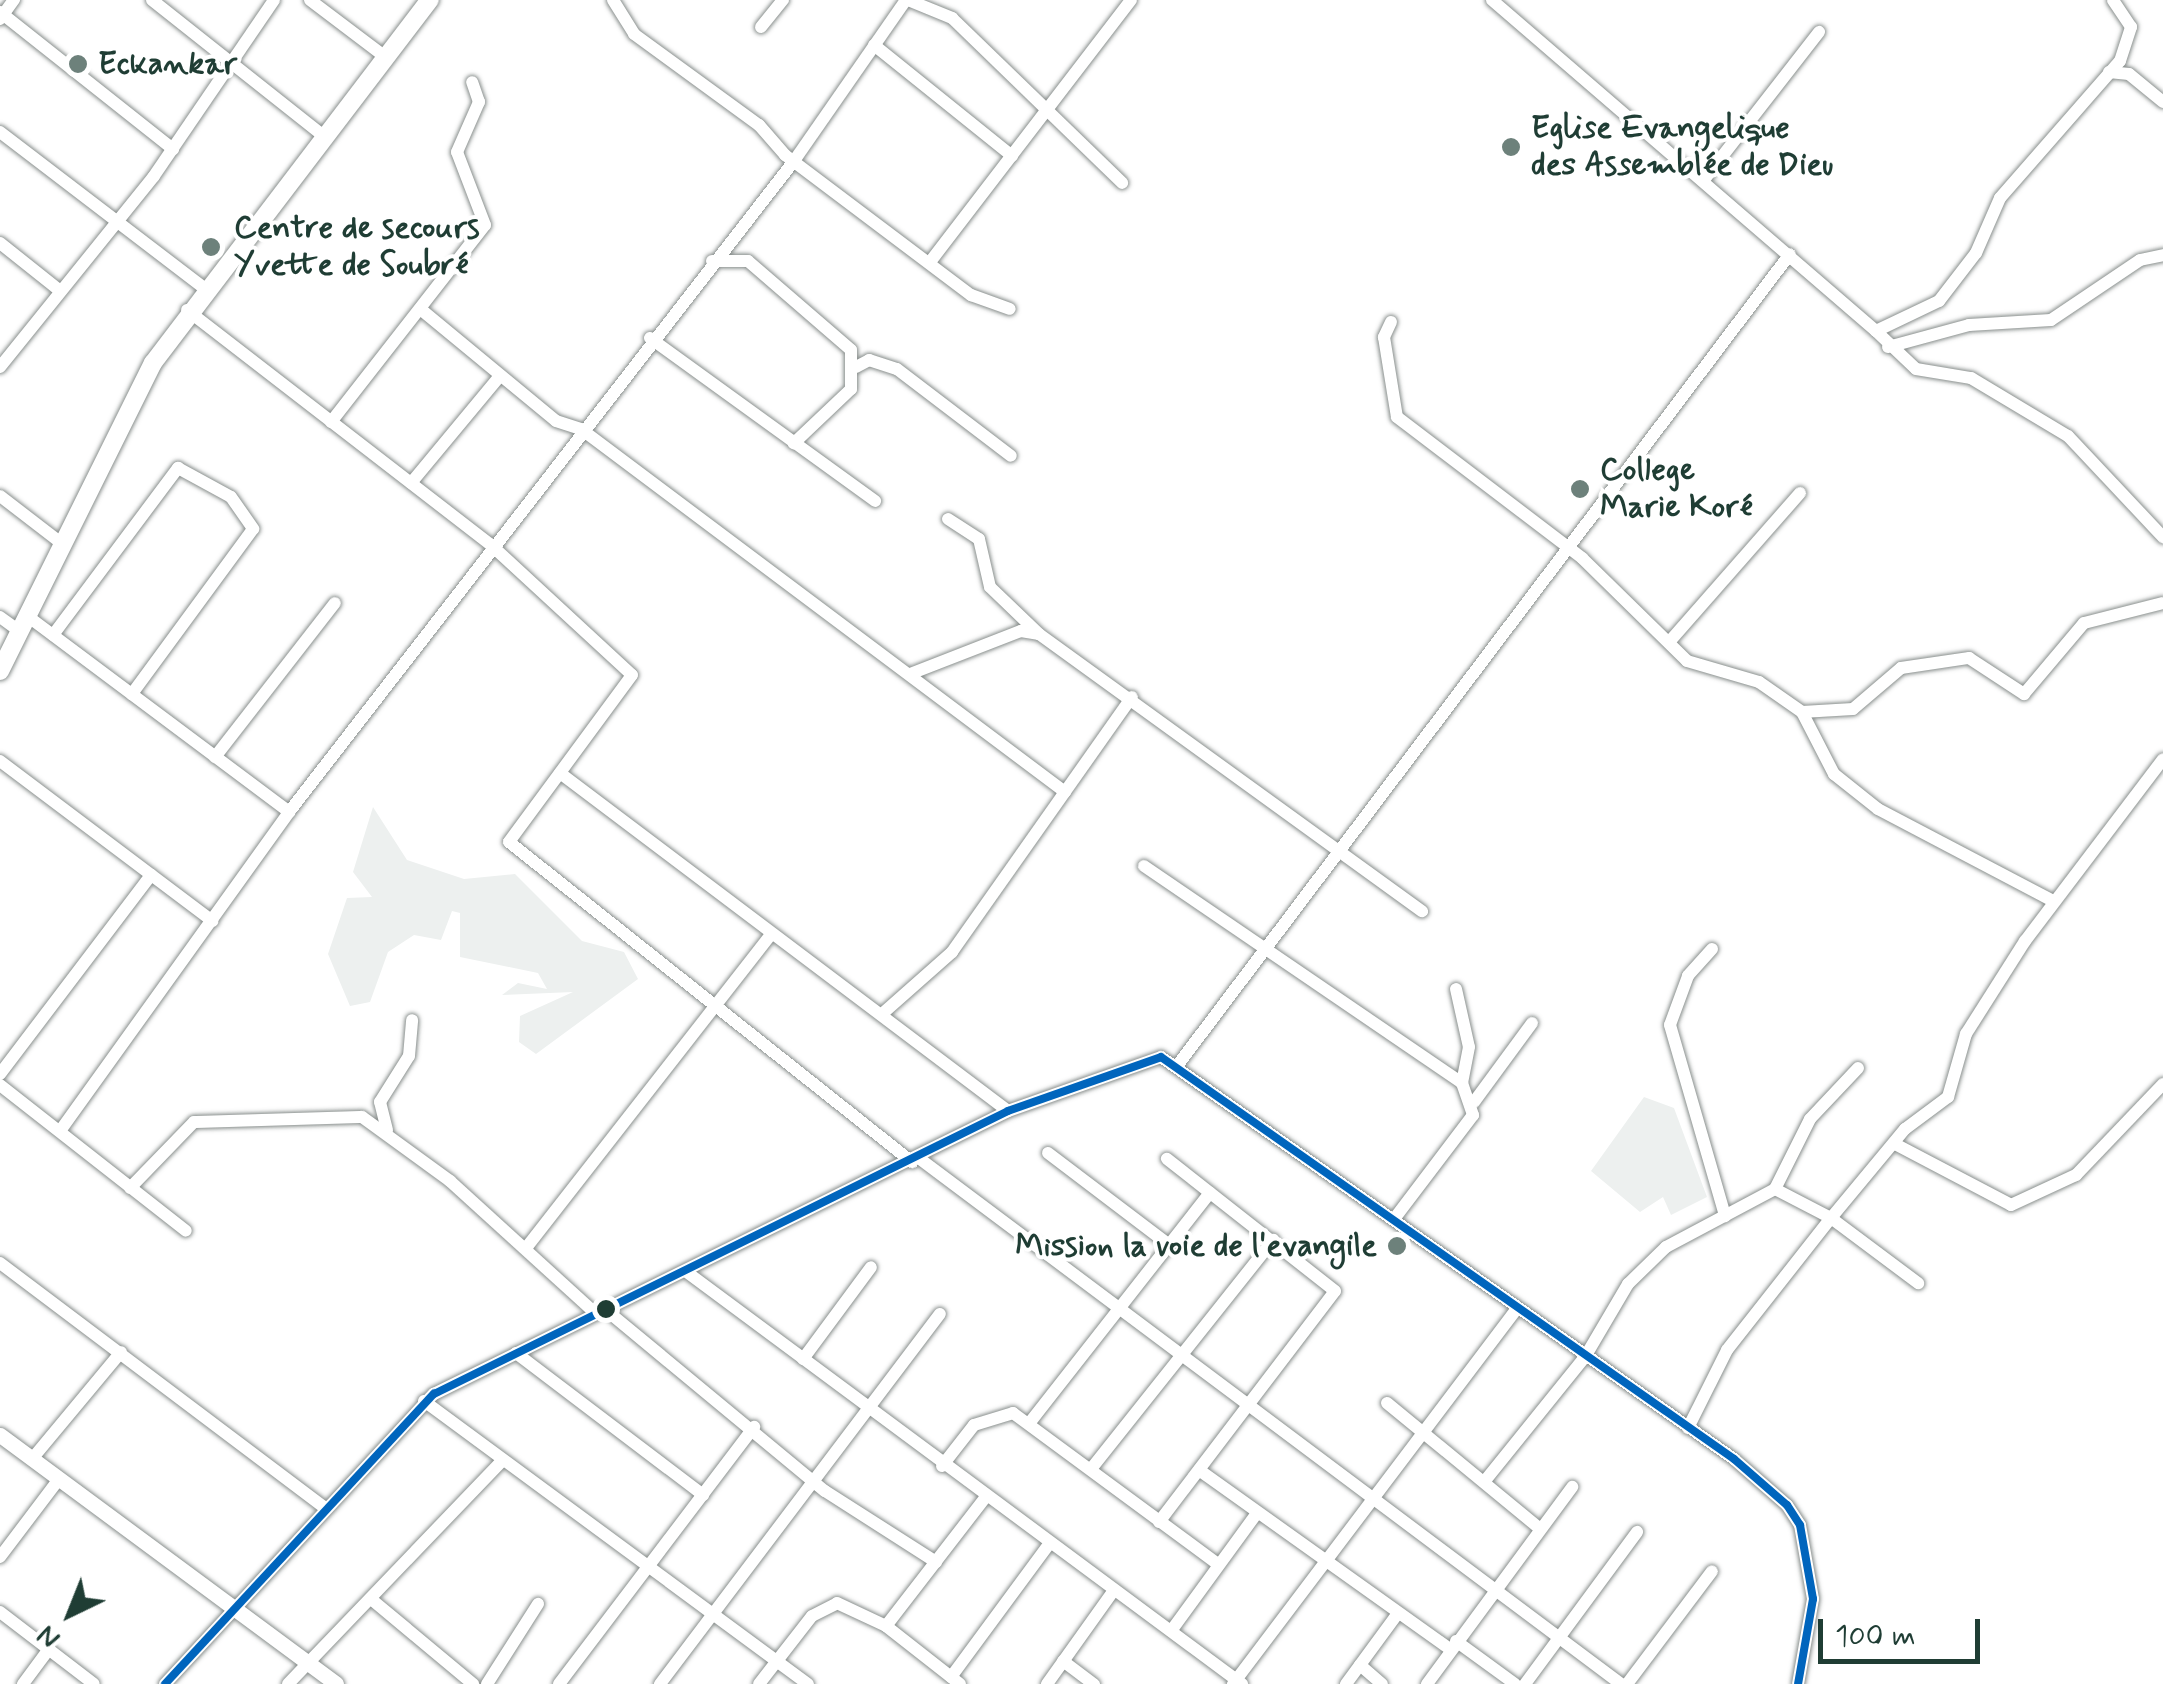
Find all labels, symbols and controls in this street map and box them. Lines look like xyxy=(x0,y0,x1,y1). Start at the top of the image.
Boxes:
place label: Eckankar xyxy=(98,45,237,83)
marker: Eckankar xyxy=(67,53,89,75)
place label: Eglise Evangelique des Assemblée de Dieu xyxy=(1531,110,1845,185)
marker: Eglise Evangelique des Assemblée de Dieu xyxy=(1500,136,1522,158)
place label: Centre de secours Yvette de Soubré xyxy=(234,210,486,285)
marker: Centre de secours Yvette de Soubré xyxy=(198,234,224,260)
place label: College Marie Koré xyxy=(1600,452,1753,527)
marker: College Marie Koré xyxy=(1569,478,1591,500)
place label: Mission la voie de l'evangile xyxy=(1013,1227,1377,1265)
marker: Mission la voie de l'evangile xyxy=(1386,1235,1408,1257)
unlabelled marker xyxy=(596,1299,616,1319)
north arrow xyxy=(20,1564,120,1664)
scale bar xyxy=(1823,1599,1986,1661)
text: N xyxy=(30,1616,69,1656)
text: 100 m xyxy=(1835,1617,1916,1656)

